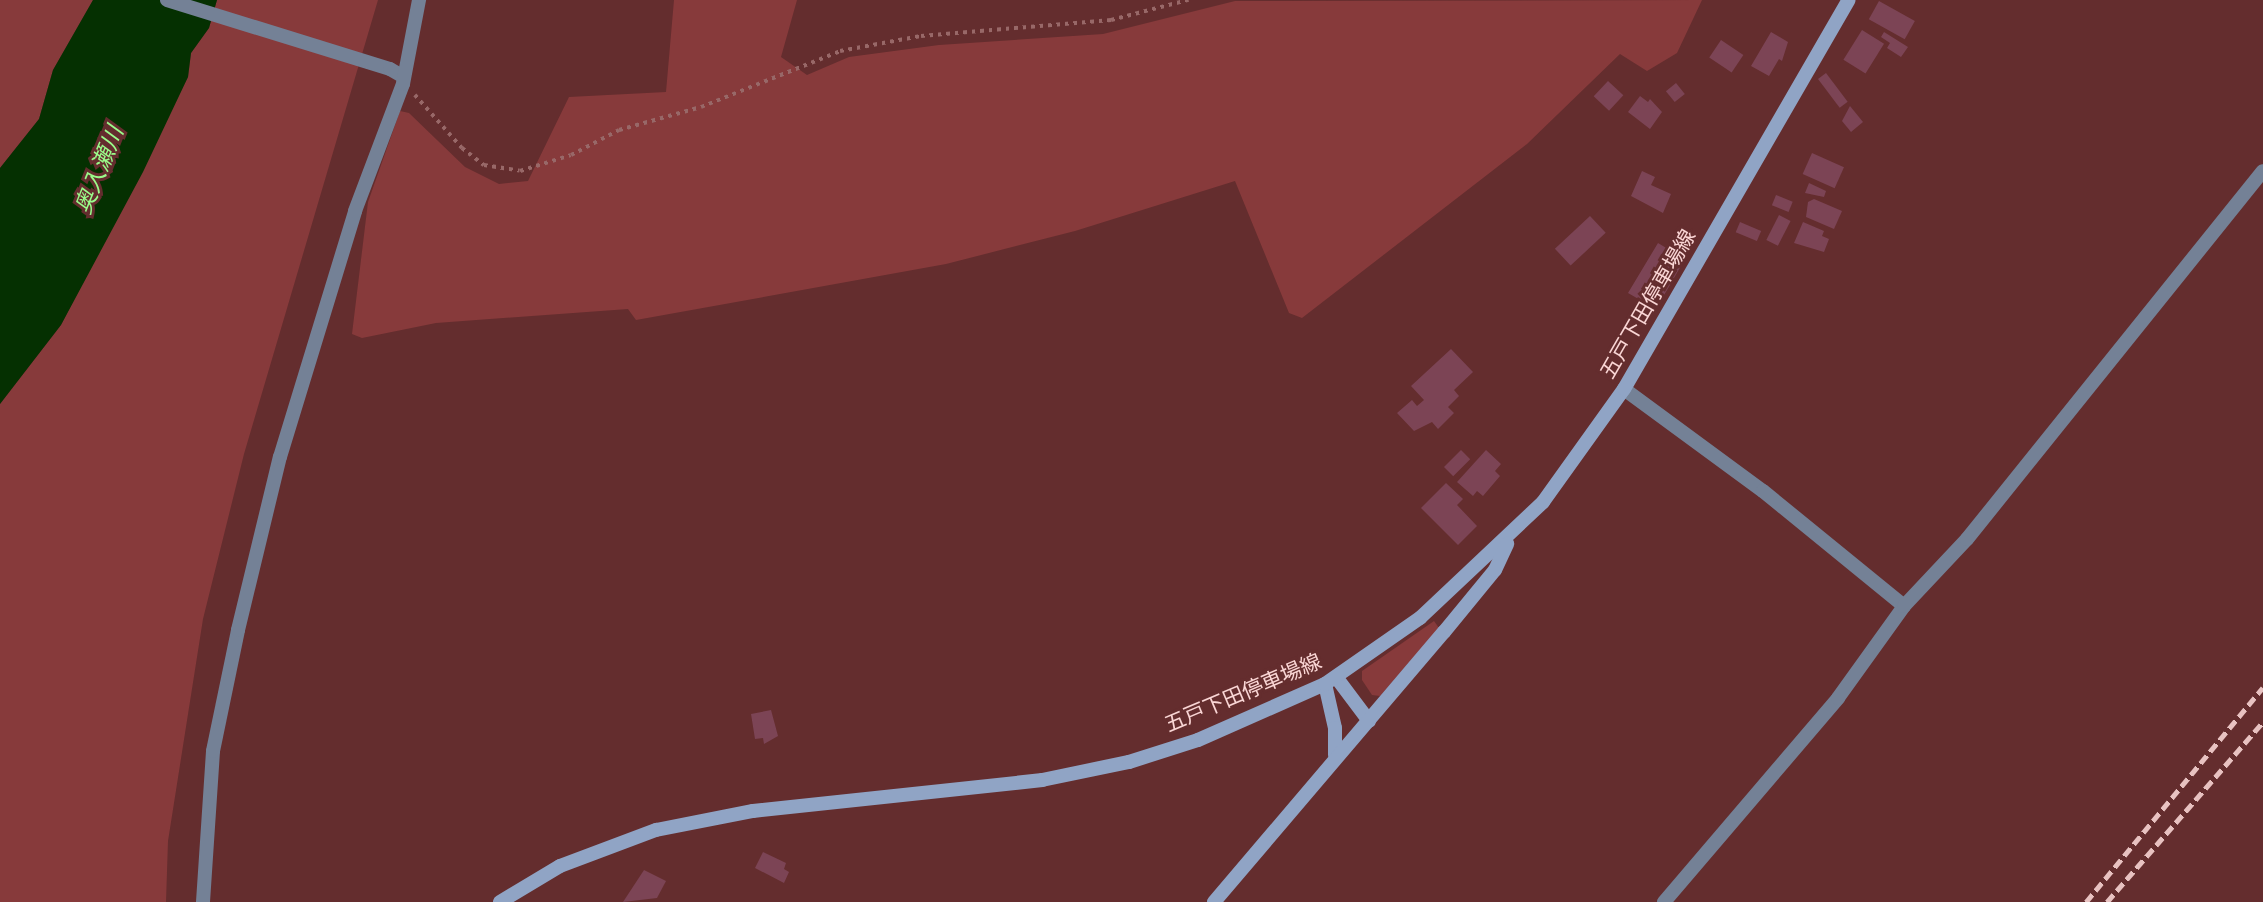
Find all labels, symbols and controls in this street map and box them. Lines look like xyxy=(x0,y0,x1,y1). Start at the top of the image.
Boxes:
water label: 奥入瀬川 xyxy=(69,122,129,218)
street label: 五戸下田停車場線 xyxy=(1595,225,1701,383)
street label: 五戸下田停車場線 xyxy=(1161,649,1325,737)

